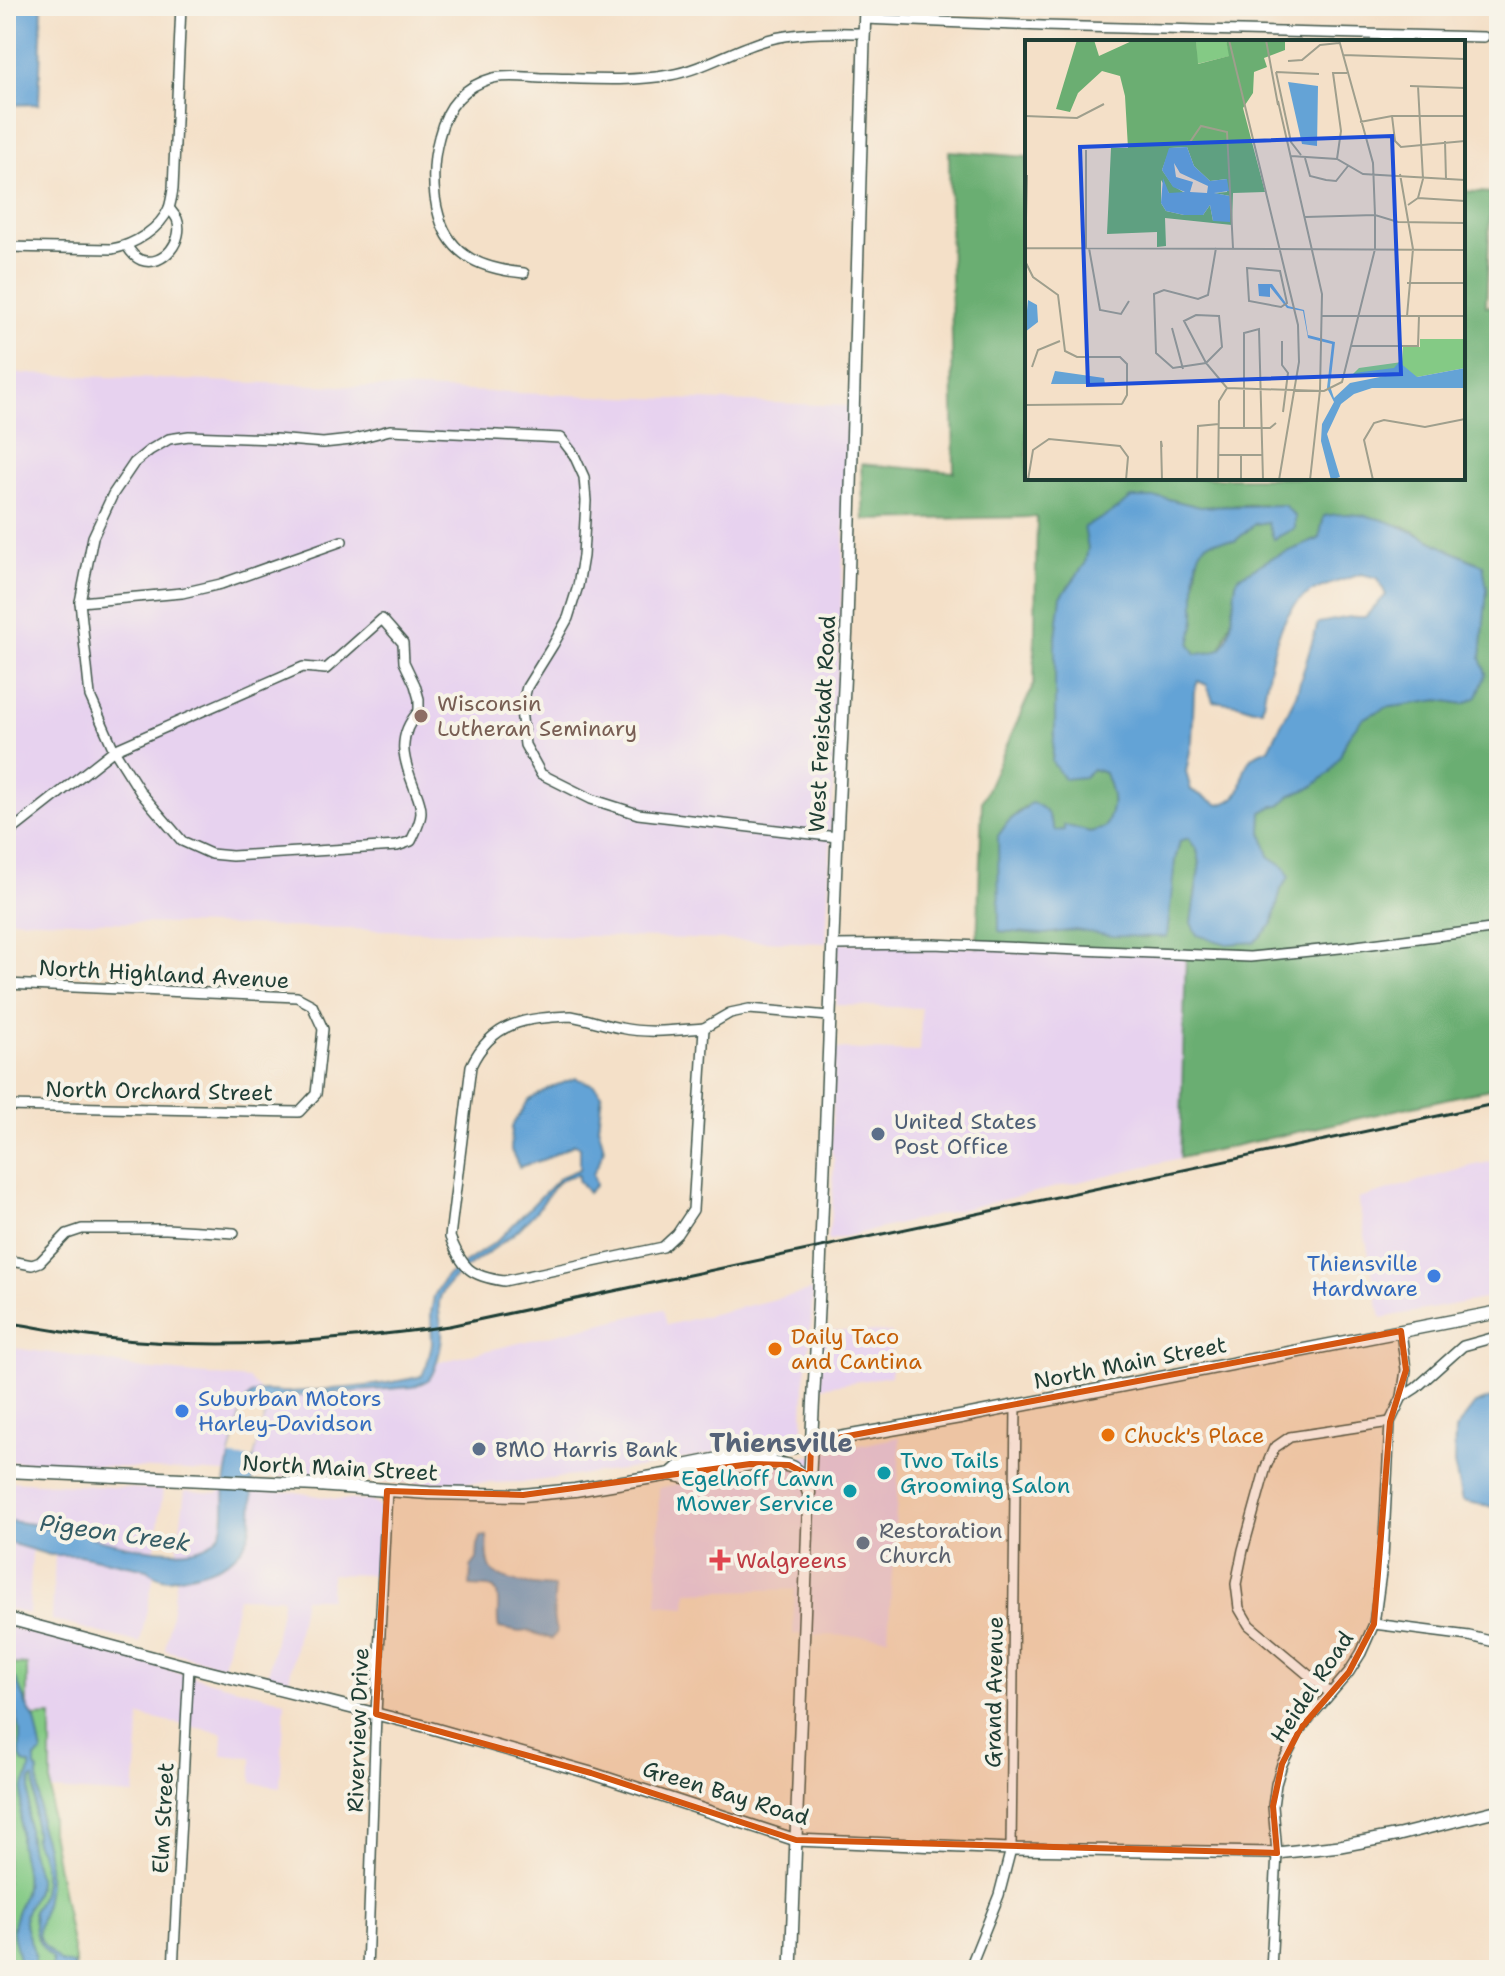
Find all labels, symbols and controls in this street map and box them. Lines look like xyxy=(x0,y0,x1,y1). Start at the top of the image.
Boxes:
inset map xyxy=(1025,40,1465,480)
street label: West Freistadt Road xyxy=(802,615,842,833)
place label: Wisconsin Lutheran Seminary xyxy=(437,689,637,743)
marker: Wisconsin Lutheran Seminary xyxy=(412,707,430,725)
street label: North Highland Avenue xyxy=(38,953,290,995)
street label: North Orchard Street xyxy=(45,1075,273,1107)
place label: United States Post Office xyxy=(894,1107,1037,1161)
marker: United States Post Office xyxy=(869,1125,887,1143)
place label: Thiensville Hardware xyxy=(1307,1249,1418,1303)
marker: Thiensville Hardware xyxy=(1425,1267,1443,1285)
place label: Daily Taco and Cantina xyxy=(791,1322,922,1376)
street label: North Main Street xyxy=(1031,1330,1229,1396)
marker: Daily Taco and Cantina xyxy=(766,1340,784,1358)
place label: Suburban Motors Harley-Davidson xyxy=(198,1384,382,1438)
marker: Suburban Motors Harley-Davidson xyxy=(173,1402,191,1420)
place label: Chuck's Place xyxy=(1124,1421,1264,1450)
district label: Thiensville xyxy=(709,1425,853,1460)
marker: Chuck's Place xyxy=(1099,1426,1117,1444)
place label: BMO Harris Bank xyxy=(495,1435,678,1464)
marker: BMO Harris Bank xyxy=(470,1440,488,1458)
place label: Two Tails Grooming Salon xyxy=(900,1446,1070,1500)
street label: North Main Street xyxy=(241,1448,439,1488)
place label: Egelhoff Lawn Mower Service xyxy=(676,1464,834,1518)
marker: Two Tails Grooming Salon xyxy=(875,1464,893,1482)
marker: Egelhoff Lawn Mower Service xyxy=(841,1482,859,1500)
water label: Pigeon Creek xyxy=(38,1507,192,1559)
place label: Restoration Church xyxy=(879,1516,1002,1570)
marker: Restoration Church xyxy=(854,1534,872,1552)
place label: Walgreens xyxy=(736,1546,847,1575)
marker: Walgreens xyxy=(711,1551,729,1569)
street label: Grand Avenue xyxy=(978,1616,1010,1768)
street label: Heidel Road xyxy=(1264,1625,1360,1749)
street label: Riverview Drive xyxy=(341,1647,375,1813)
street label: Green Bay Road xyxy=(639,1754,813,1832)
street label: Elm Street xyxy=(146,1762,180,1874)

